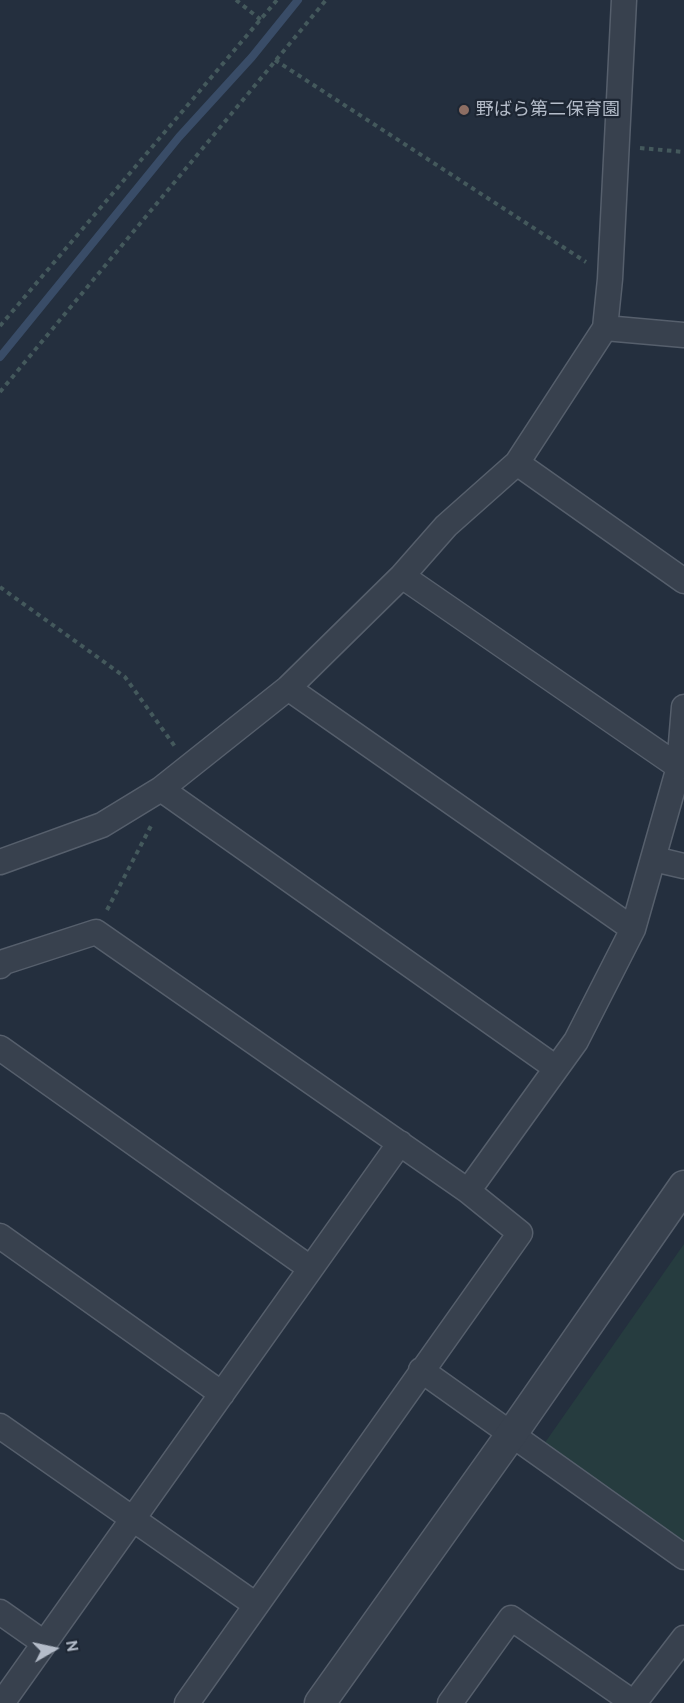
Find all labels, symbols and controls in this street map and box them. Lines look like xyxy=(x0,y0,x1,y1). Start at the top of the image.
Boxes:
place label: 野ばら第二保育園 xyxy=(476,99,620,121)
marker: 野ばら第二保育園 xyxy=(457,103,471,117)
north arrow xyxy=(24,1619,84,1679)
text: N xyxy=(62,1639,83,1653)

